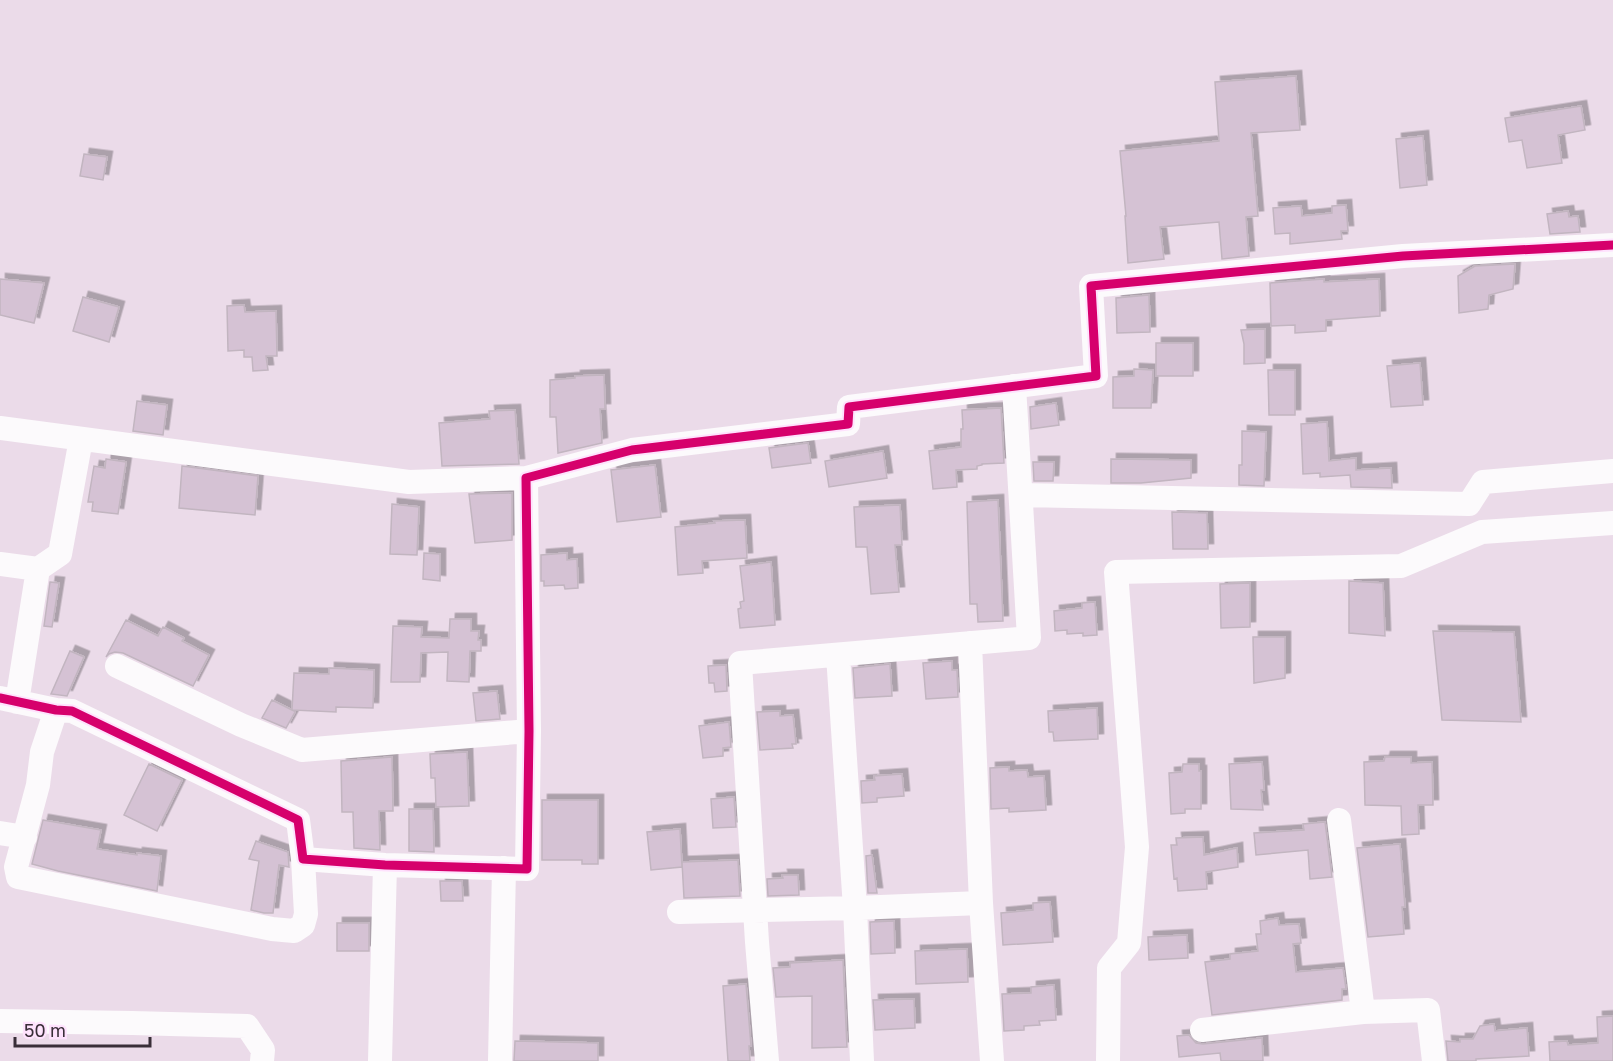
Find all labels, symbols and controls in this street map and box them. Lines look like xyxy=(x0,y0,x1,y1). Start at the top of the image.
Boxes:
scale bar xyxy=(15,1010,150,1048)
text: 50 m xyxy=(24,1019,66,1041)

